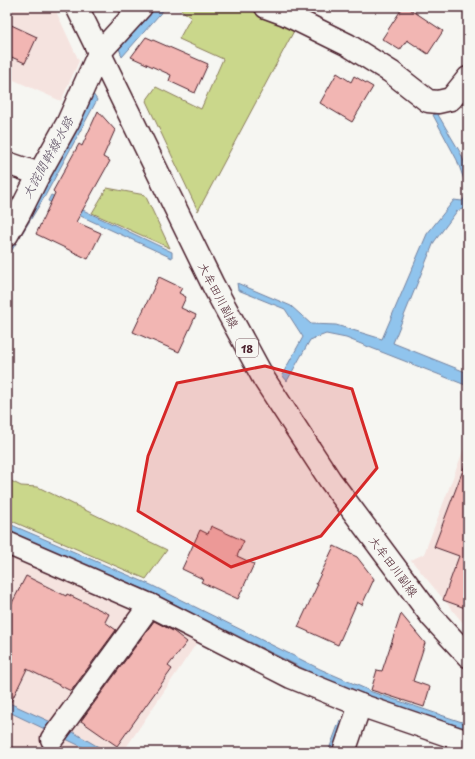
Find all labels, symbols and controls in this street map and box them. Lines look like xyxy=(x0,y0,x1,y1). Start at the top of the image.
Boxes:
water label: 大詫間幹線水路 xyxy=(17,112,78,201)
street label: 大牟田川副線 xyxy=(194,259,244,331)
road number: 18 xyxy=(236,339,258,357)
street label: 大牟田川副線 xyxy=(365,532,423,600)

